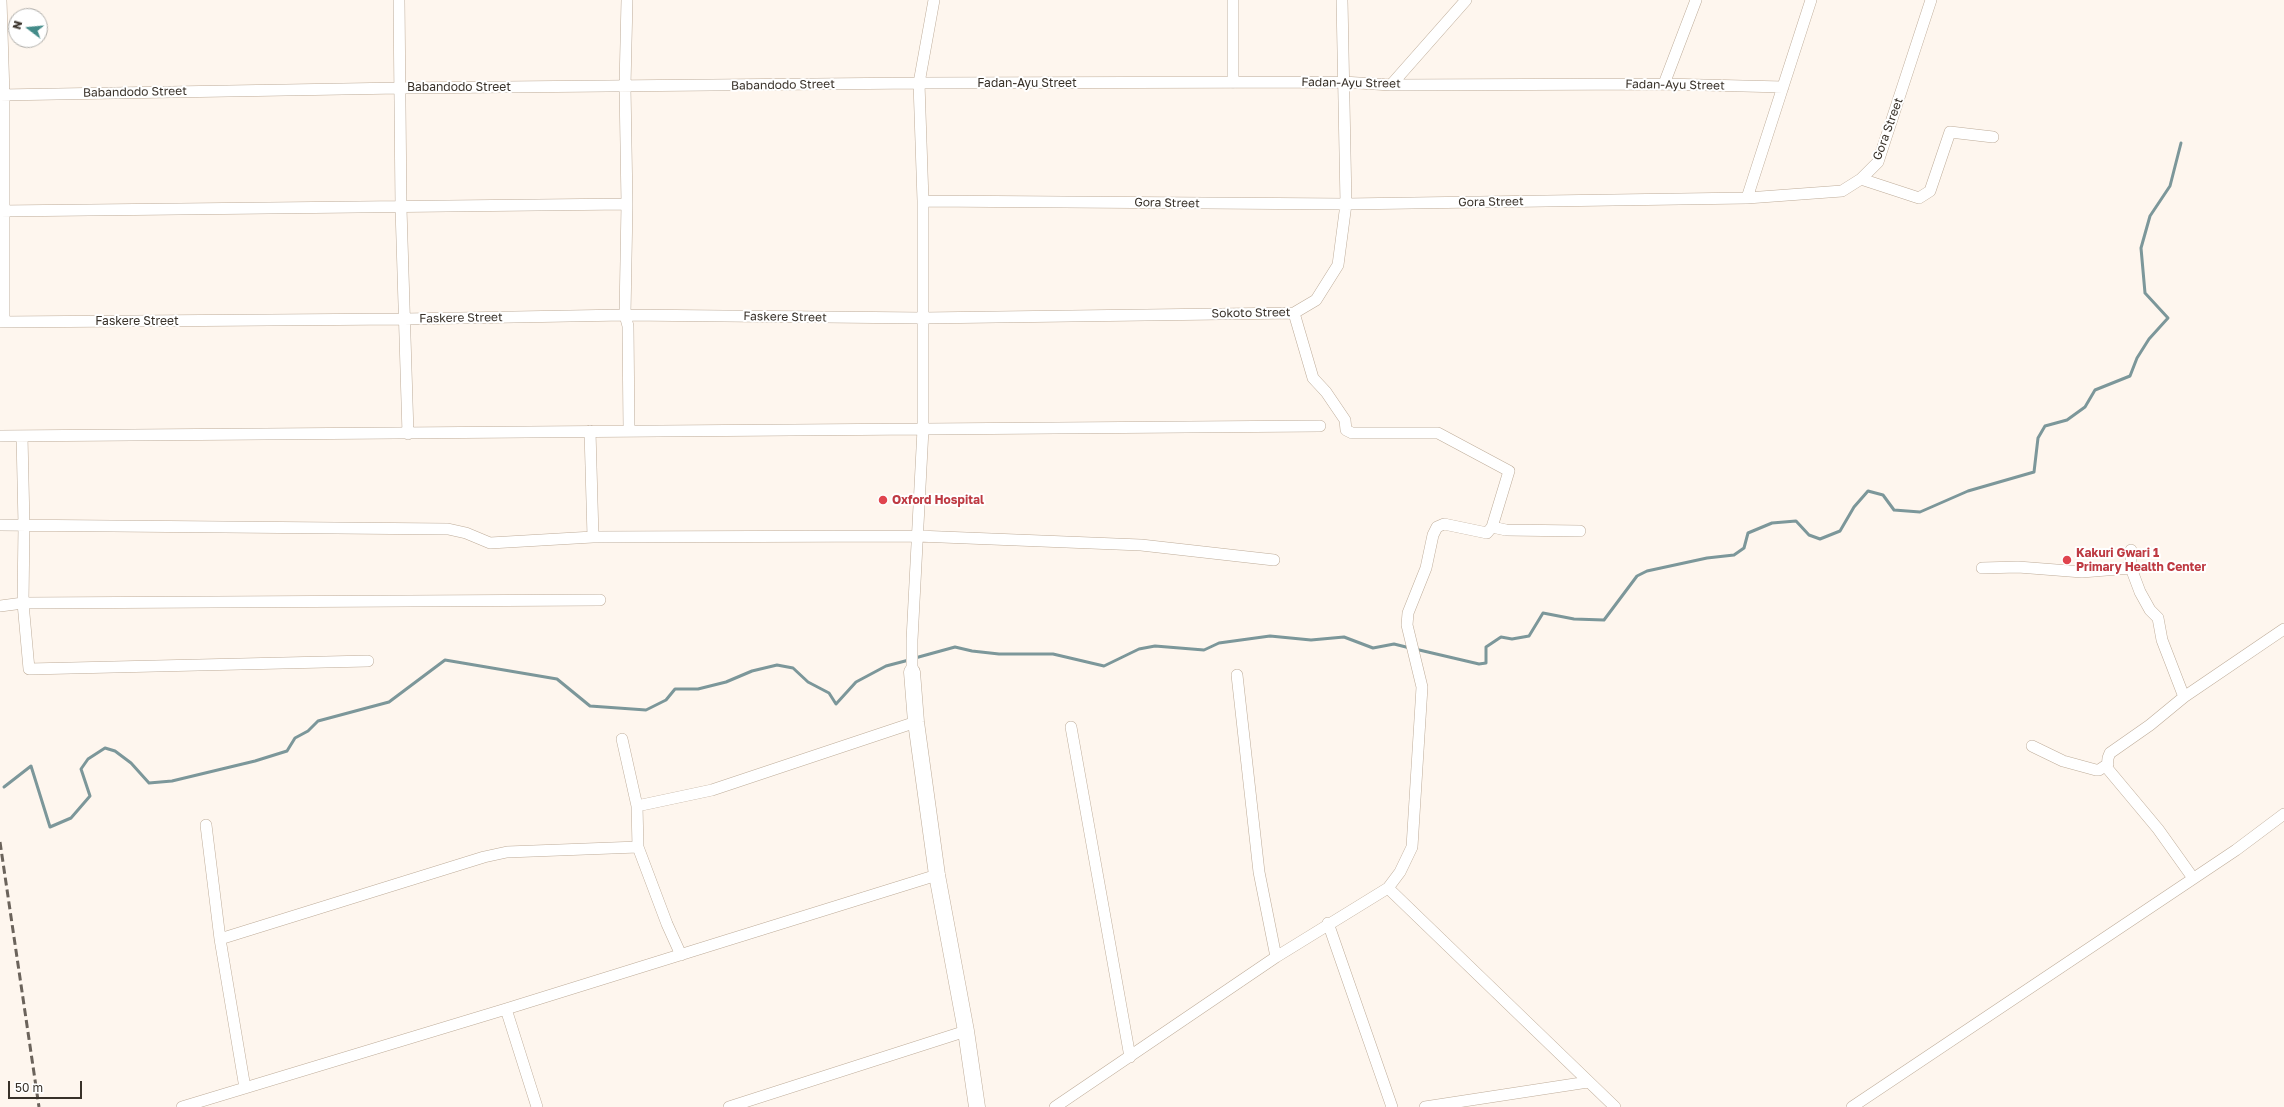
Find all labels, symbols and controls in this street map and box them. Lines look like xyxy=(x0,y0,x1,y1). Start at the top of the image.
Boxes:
north arrow xyxy=(8,8,48,48)
text: N xyxy=(10,19,24,31)
street label: Fadan-Ayu Street xyxy=(1301,75,1401,91)
street label: Fadan-Ayu Street xyxy=(977,76,1077,90)
street label: Babandodo Street xyxy=(731,77,835,93)
street label: Fadan-Ayu Street xyxy=(1625,77,1725,93)
street label: Babandodo Street xyxy=(407,80,511,94)
street label: Babandodo Street xyxy=(83,84,187,100)
street label: Gora Street xyxy=(1870,96,1906,162)
street label: Gora Street xyxy=(1458,194,1524,210)
street label: Gora Street xyxy=(1134,195,1200,211)
street label: Sokoto Street xyxy=(1211,305,1291,321)
street label: Faskere Street xyxy=(743,309,827,325)
street label: Faskere Street xyxy=(419,310,503,326)
street label: Faskere Street xyxy=(95,314,179,328)
place label: Oxford Hospital xyxy=(892,493,984,507)
marker: Oxford Hospital xyxy=(877,494,889,506)
place label: Kakuri Gwari 1 Primary Health Center xyxy=(2076,546,2206,574)
marker: Kakuri Gwari 1 Primary Health Center xyxy=(2061,554,2073,566)
scale bar xyxy=(10,1073,84,1099)
text: 50 m xyxy=(15,1080,43,1095)

